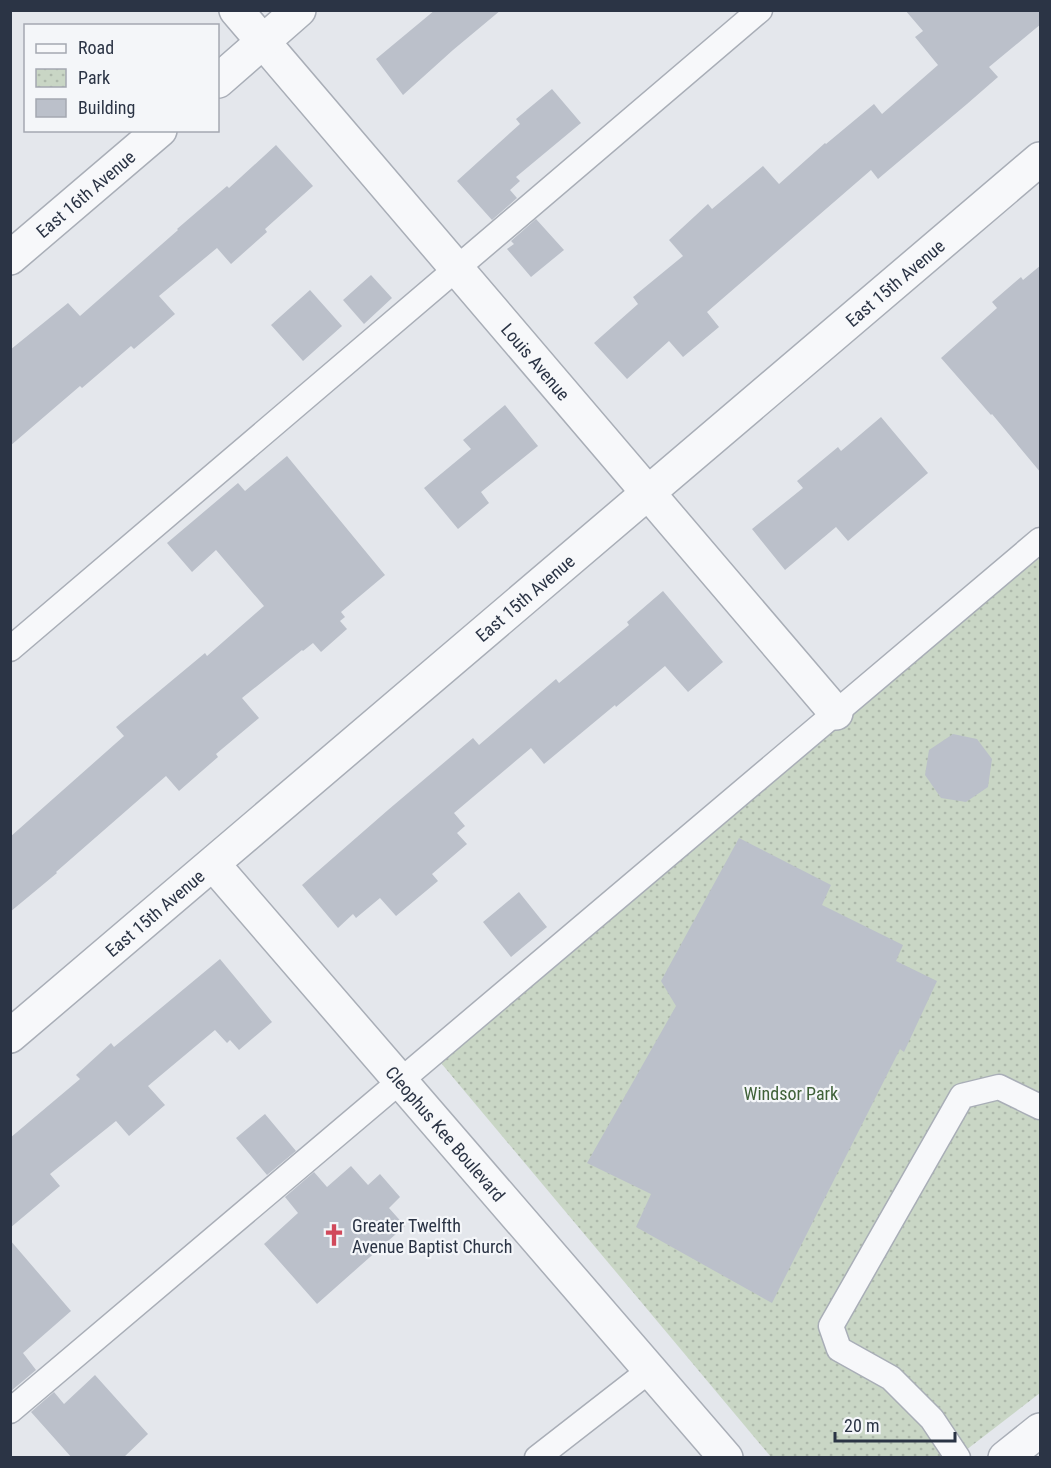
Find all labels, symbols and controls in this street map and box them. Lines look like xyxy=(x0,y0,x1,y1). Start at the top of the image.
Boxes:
legend xyxy=(24,24,219,132)
text: Road xyxy=(78,37,114,58)
text: Park xyxy=(78,67,110,88)
text: Building xyxy=(78,97,135,118)
street label: East 16th Avenue xyxy=(32,146,139,242)
street label: East 15th Avenue xyxy=(841,235,948,331)
street label: Louis Avenue xyxy=(497,319,575,404)
street label: East 15th Avenue xyxy=(471,550,578,646)
street label: East 15th Avenue xyxy=(101,865,208,961)
street label: Cleophus Kee Boulevard xyxy=(382,1062,510,1205)
park label: Windsor Park xyxy=(744,1083,838,1104)
place label: Greater Twelfth Avenue Baptist Church xyxy=(352,1215,512,1257)
church icon: Greater Twelfth Avenue Baptist Church xyxy=(321,1222,347,1248)
scale bar xyxy=(835,1405,955,1443)
text: 20 m xyxy=(844,1415,879,1436)

